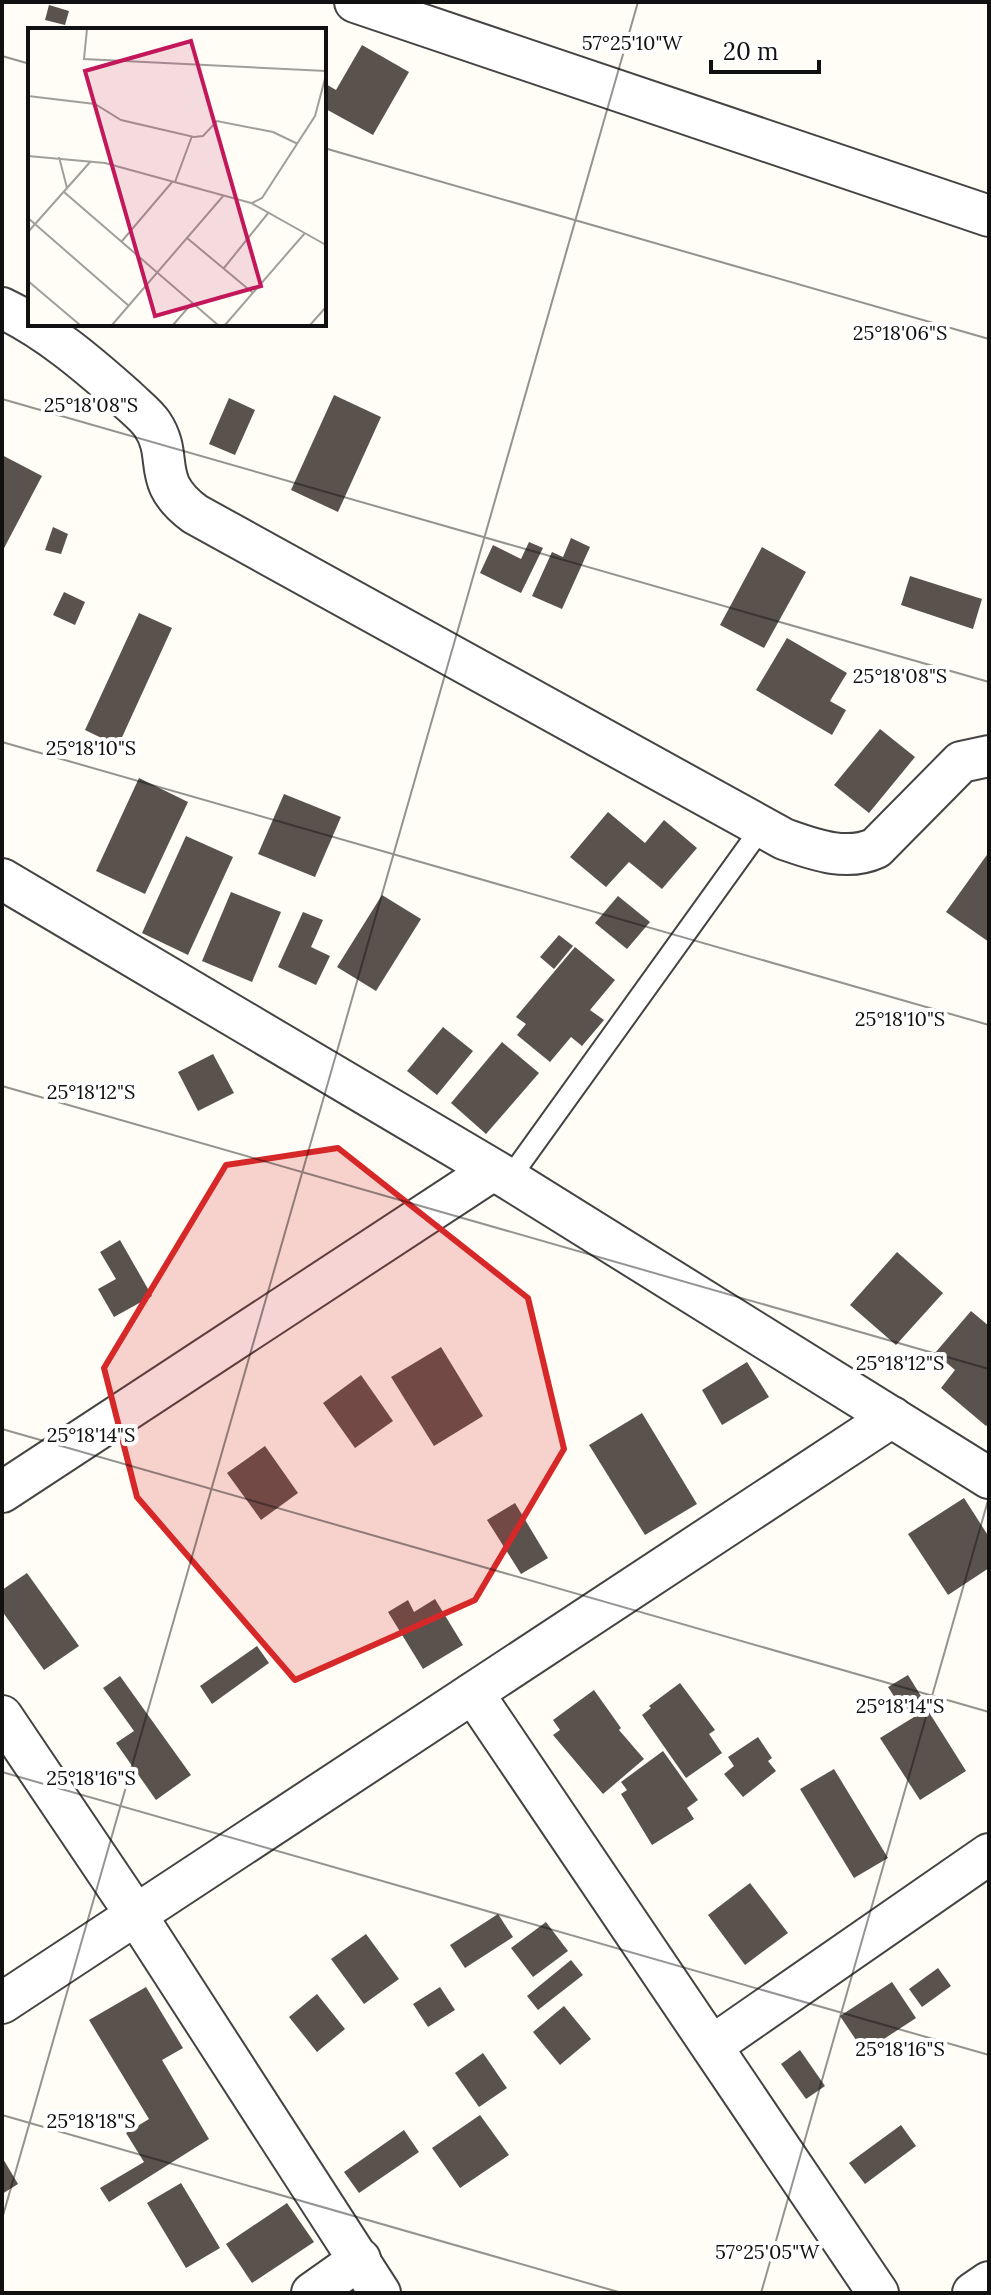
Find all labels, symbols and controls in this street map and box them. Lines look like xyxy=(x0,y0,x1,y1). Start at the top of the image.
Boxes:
scale bar xyxy=(711,24,819,74)
inset map xyxy=(28,28,326,326)
text: 57°25'10"W xyxy=(582,30,683,55)
text: 20 m xyxy=(723,36,779,67)
text: 25°18'06"S xyxy=(853,320,947,345)
text: 25°18'08"S xyxy=(44,392,138,417)
text: 25°18'08"S xyxy=(853,663,947,688)
text: 25°18'10"S xyxy=(46,735,136,760)
text: 25°18'10"S xyxy=(855,1006,945,1031)
text: 25°18'12"S xyxy=(47,1079,135,1104)
text: 25°18'12"S xyxy=(856,1350,944,1375)
text: 25°18'14"S xyxy=(47,1422,135,1447)
text: 25°18'14"S xyxy=(856,1693,944,1718)
text: 25°18'16"S xyxy=(46,1765,136,1790)
text: 25°18'16"S xyxy=(855,2036,945,2061)
text: 25°18'18"S xyxy=(46,2108,136,2133)
text: 57°25'05"W xyxy=(715,2239,820,2264)

